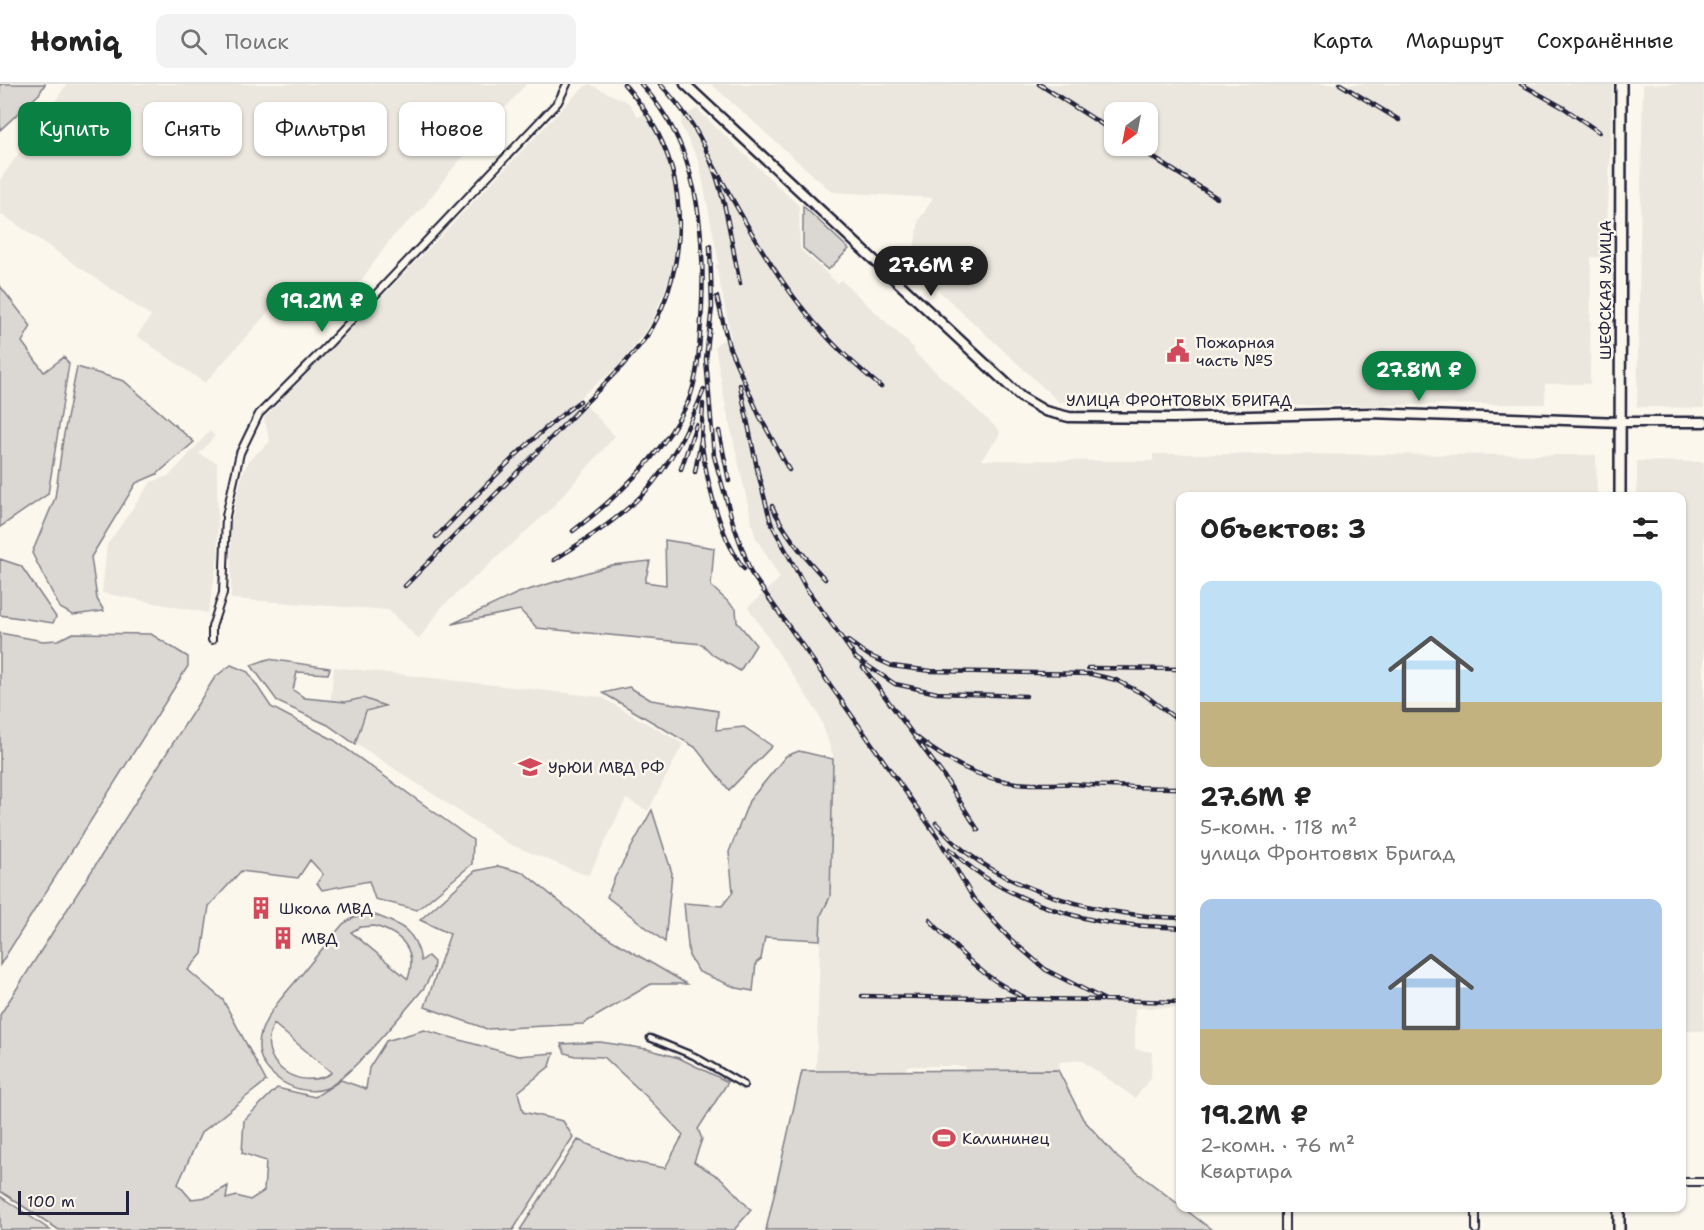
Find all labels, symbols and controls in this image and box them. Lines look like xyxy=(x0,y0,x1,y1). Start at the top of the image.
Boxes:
search box xyxy=(156,14,576,68)
text: Homiq xyxy=(30,22,120,60)
icon: search xyxy=(177,25,210,58)
text: Поиск xyxy=(225,27,289,56)
text: Карта xyxy=(1313,27,1373,55)
text: Маршрут xyxy=(1406,27,1504,55)
text: Сохранённые xyxy=(1537,27,1674,55)
chip: Купить xyxy=(18,102,131,156)
chip: Снять xyxy=(143,102,242,156)
chip: Фильтры xyxy=(254,102,387,156)
chip: Новое xyxy=(399,102,505,156)
north arrow xyxy=(1104,102,1158,156)
map controls xyxy=(1104,102,1158,156)
street label: ШЕФСКАЯ УЛИЦА xyxy=(1595,220,1616,360)
pin: 27.6M ₽ xyxy=(876,246,986,297)
text: 27.6M ₽ xyxy=(888,252,974,278)
pin: 19.2M ₽ xyxy=(267,282,377,333)
text: 19.2M ₽ xyxy=(280,288,364,314)
place label: Пожарная часть №5 xyxy=(1196,332,1275,371)
public building icon: Пожарная часть №5 xyxy=(1165,338,1191,364)
pin: 27.8M ₽ xyxy=(1364,351,1474,402)
text: 27.8M ₽ xyxy=(1376,357,1462,383)
street label: УЛИЦА ФРОНТОВЫХ БРИГАД xyxy=(1066,390,1292,411)
text: Объектов: 3 xyxy=(1200,511,1366,546)
icon: filters xyxy=(1629,512,1662,545)
icon: home xyxy=(1377,620,1485,728)
school or university icon: УрЮИ МВД РФ xyxy=(517,754,543,780)
place label: УрЮИ МВД РФ xyxy=(548,757,664,778)
text: 27.6M ₽ xyxy=(1200,779,1312,814)
text: 5-комн. · 118 m² xyxy=(1200,814,1357,840)
text: улица Фронтовых Бригад xyxy=(1200,840,1455,866)
building icon: Школа МВД xyxy=(248,895,274,921)
place label: Школа МВД xyxy=(279,898,373,919)
building icon: МВД xyxy=(270,925,296,951)
place label: МВД xyxy=(301,928,338,949)
icon: home xyxy=(1377,938,1485,1046)
text: 19.2M ₽ xyxy=(1200,1097,1308,1132)
sports icon: Калининец xyxy=(931,1125,957,1151)
place label: Калининец xyxy=(962,1128,1049,1149)
text: 2-комн. · 76 m² xyxy=(1200,1132,1355,1158)
text: Квартира xyxy=(1200,1158,1292,1184)
scale bar xyxy=(18,1188,129,1216)
text: 100 m xyxy=(27,1191,75,1212)

